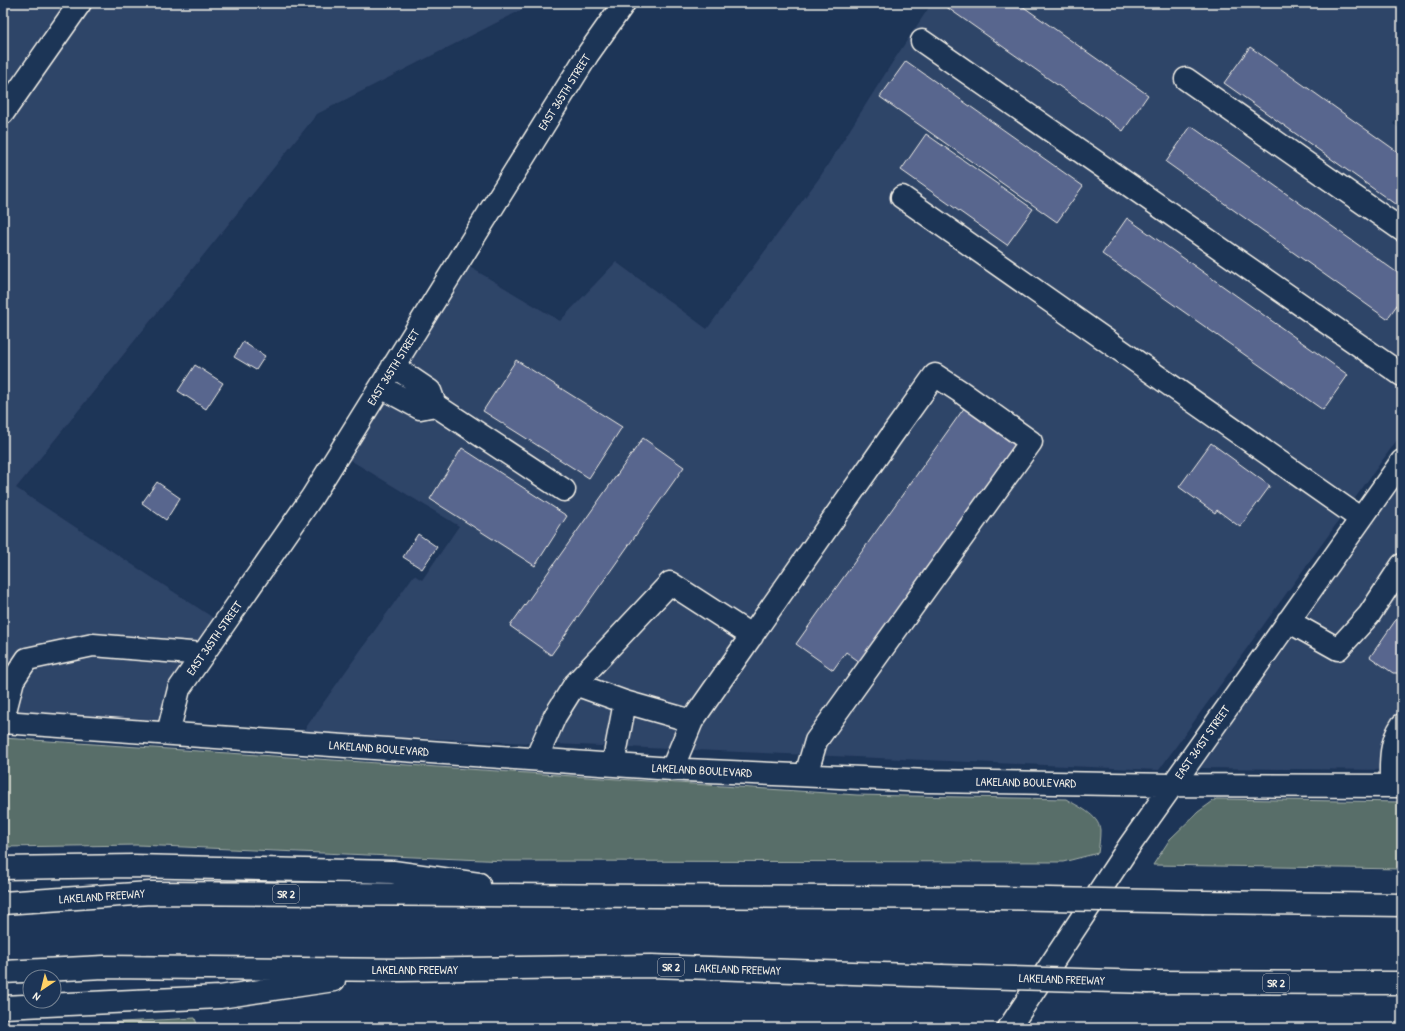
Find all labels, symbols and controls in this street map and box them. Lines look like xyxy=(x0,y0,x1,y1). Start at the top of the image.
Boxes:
street label: EAST 365TH STREET xyxy=(534,50,594,133)
street label: EAST 365TH STREET xyxy=(363,325,423,408)
street label: EAST 365TH STREET xyxy=(182,597,246,679)
street label: EAST 361ST STREET xyxy=(1170,701,1234,782)
street label: LAKELAND BOULEVARD xyxy=(329,736,430,760)
street label: LAKELAND BOULEVARD xyxy=(652,759,753,781)
street label: LAKELAND BOULEVARD xyxy=(976,773,1076,791)
street label: LAKELAND FREEWAY xyxy=(58,884,146,907)
road number: SR 2 xyxy=(273,885,299,903)
road number: SR 2 xyxy=(658,958,684,976)
street label: LAKELAND FREEWAY xyxy=(695,959,782,979)
street label: LAKELAND FREEWAY xyxy=(372,961,459,978)
north arrow xyxy=(22,969,62,1009)
street label: LAKELAND FREEWAY xyxy=(1019,969,1106,989)
road number: SR 2 xyxy=(1263,974,1289,992)
text: N xyxy=(30,990,43,1005)

